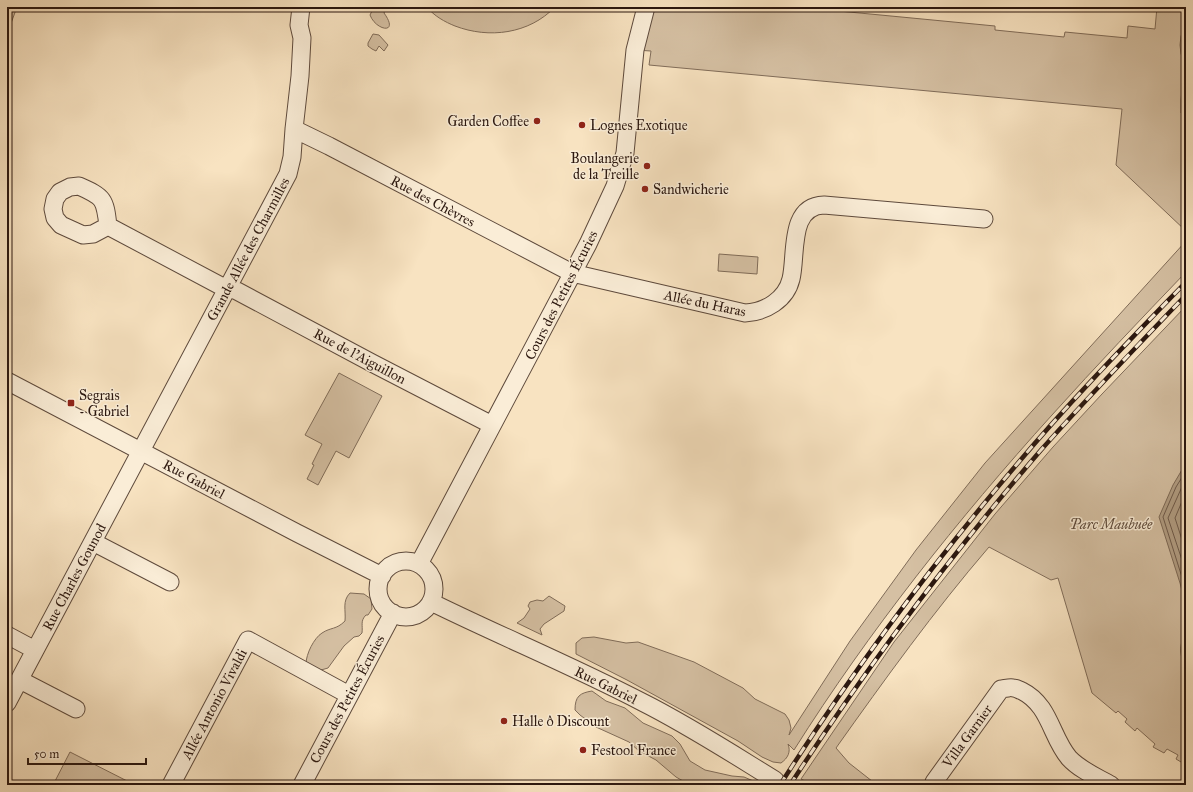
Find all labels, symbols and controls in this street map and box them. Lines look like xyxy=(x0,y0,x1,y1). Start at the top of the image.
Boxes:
place label: Garden Coffee xyxy=(447,113,529,130)
marker: Garden Coffee xyxy=(532,116,542,126)
place label: Lognes Exotique xyxy=(590,117,688,135)
marker: Lognes Exotique xyxy=(577,120,587,130)
place label: Boulangerie de la Treille xyxy=(571,150,639,183)
marker: Boulangerie de la Treille xyxy=(642,161,652,171)
street label: Rue des Chèvres xyxy=(388,172,478,231)
street label: Grande Allée des Charmilles xyxy=(203,175,294,324)
place label: Sandwicherie xyxy=(653,181,729,198)
marker: Sandwicherie xyxy=(640,184,650,194)
street label: Cours des Petites Écuries xyxy=(520,227,601,363)
street label: Allée du Haras xyxy=(661,286,747,320)
street label: Rue de l'Aiguillon xyxy=(311,325,409,388)
place label: Segrais - Gabriel xyxy=(79,387,130,420)
marker: Segrais - Gabriel xyxy=(66,398,76,408)
street label: Rue Gabriel xyxy=(160,456,228,503)
park label: Parc Maubuée xyxy=(1070,516,1153,533)
street label: Rue Charles Gounod xyxy=(39,521,110,634)
street label: Cours des Petites Écuries xyxy=(305,631,389,766)
street label: Allée Antonio Vivaldi xyxy=(178,646,251,763)
street label: Rue Gabriel xyxy=(572,663,640,708)
street label: Villa Garnier xyxy=(938,701,996,772)
place label: Halle ô Discount xyxy=(512,713,610,730)
marker: Halle ô Discount xyxy=(499,716,509,726)
scale bar xyxy=(28,740,146,766)
place label: Festool France xyxy=(591,742,676,759)
marker: Festool France xyxy=(578,745,588,755)
text: 50 m xyxy=(34,747,59,761)

